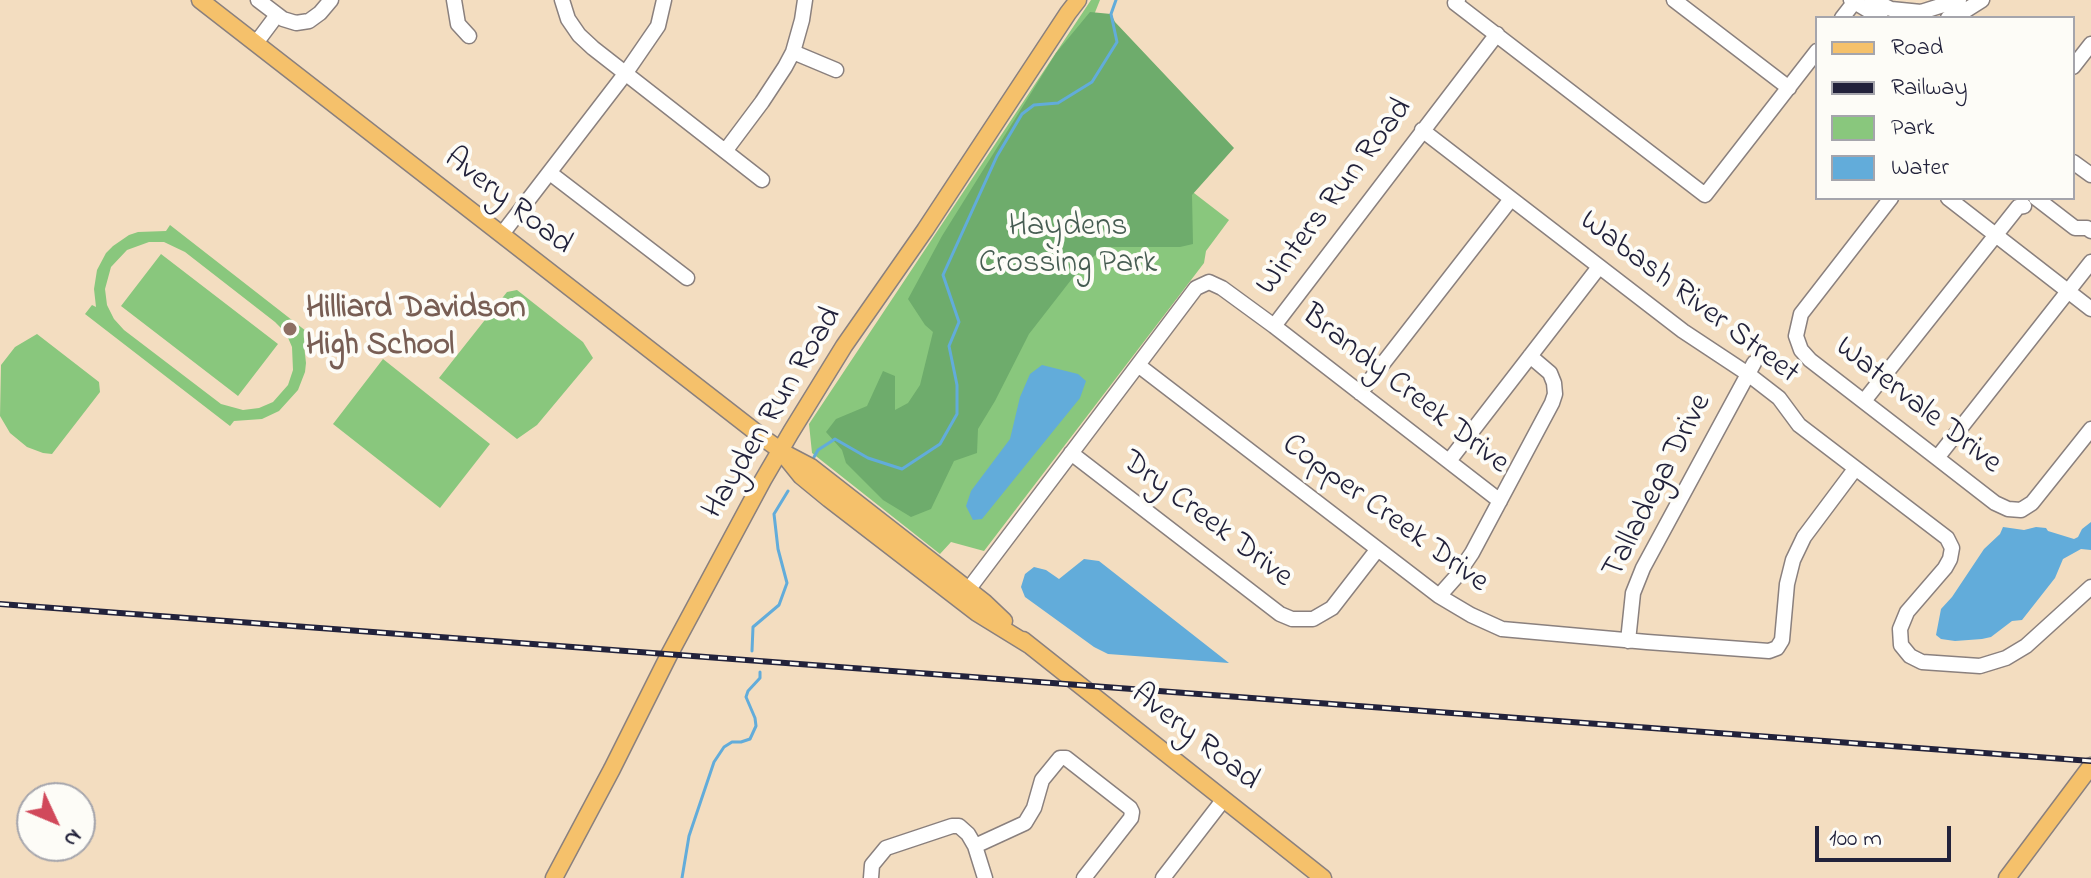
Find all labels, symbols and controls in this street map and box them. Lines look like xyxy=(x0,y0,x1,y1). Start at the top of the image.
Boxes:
legend xyxy=(1815,16,2075,200)
text: Road xyxy=(1891,31,1943,66)
text: Railway xyxy=(1891,71,1968,106)
street label: Winters Run Road xyxy=(1249,92,1423,304)
text: Park xyxy=(1891,111,1934,146)
street label: Avery Road xyxy=(435,141,579,265)
text: Water xyxy=(1891,151,1949,186)
street label: Wabash River Street xyxy=(1570,204,1806,394)
park label: Haydens Crossing Park xyxy=(979,210,1157,285)
place label: Hilliard Davidson High School xyxy=(306,292,526,367)
street label: Brandy Creek Drive xyxy=(1292,298,1516,484)
street label: Hayden Run Road xyxy=(696,301,852,527)
marker: Hilliard Davidson High School xyxy=(281,320,299,338)
street label: Watervale Drive xyxy=(1826,330,2008,484)
street label: Talladega Drive xyxy=(1596,388,1722,586)
street label: Copper Creek Drive xyxy=(1273,427,1495,603)
street label: Dry Creek Drive xyxy=(1113,444,1299,598)
street label: Avery Road xyxy=(1122,677,1266,801)
north arrow xyxy=(16,782,96,862)
scale bar xyxy=(1819,810,1955,860)
text: N xyxy=(55,821,89,854)
text: 100 m xyxy=(1829,822,1882,857)

